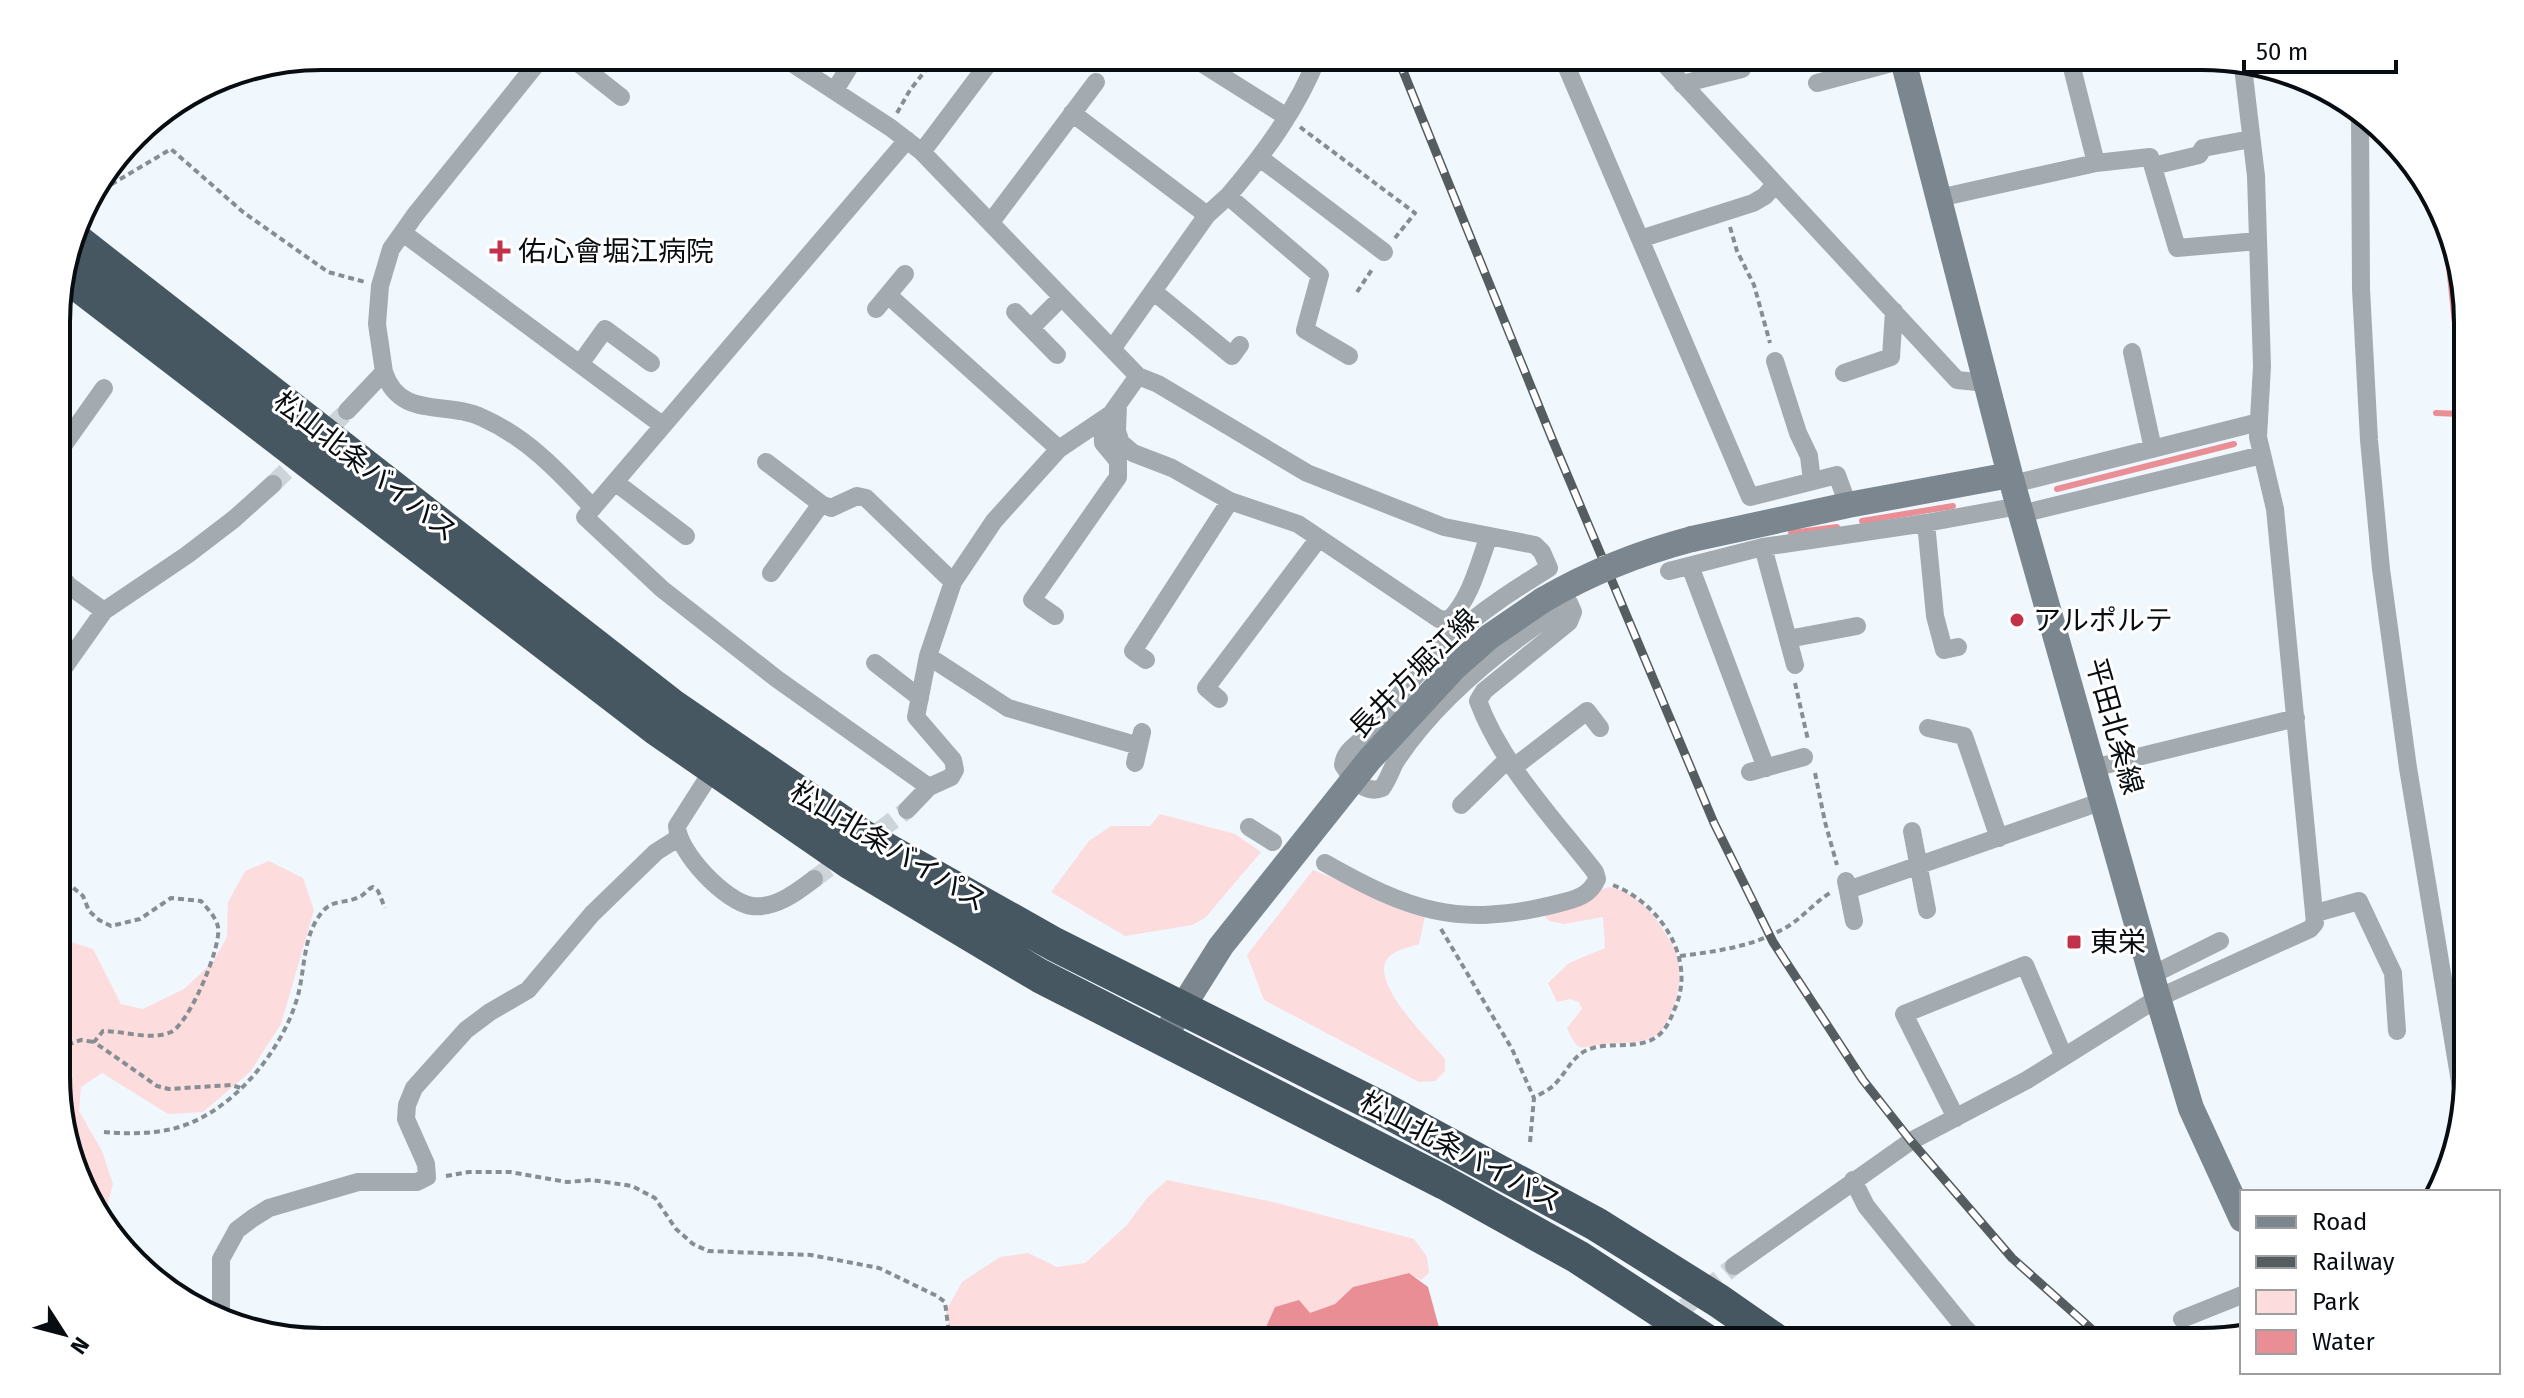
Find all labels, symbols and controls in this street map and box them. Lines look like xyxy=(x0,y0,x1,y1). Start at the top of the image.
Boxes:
scale bar xyxy=(2244,24,2396,74)
text: 50 m xyxy=(2256,38,2308,66)
place label: 佑心會堀江病院 xyxy=(518,235,714,268)
marker: 佑心會堀江病院 xyxy=(489,240,511,262)
street label: 松山北条バイパス xyxy=(267,385,464,548)
street label: 長井方堀江線 xyxy=(1342,602,1484,744)
place label: アルポルテ xyxy=(2033,604,2173,637)
marker: アルポルテ xyxy=(2008,611,2026,629)
street label: 平田北条線 xyxy=(2079,654,2150,798)
street label: 松山北条バイパス xyxy=(784,775,993,918)
place label: 東栄 xyxy=(2090,926,2146,959)
marker: 東栄 xyxy=(2065,933,2083,951)
street label: 松山北条バイパス xyxy=(1354,1084,1567,1218)
legend xyxy=(2240,1190,2500,1374)
text: Road xyxy=(2312,1208,2367,1236)
text: Railway xyxy=(2312,1248,2395,1276)
text: Park xyxy=(2312,1288,2360,1316)
north arrow xyxy=(24,1294,104,1374)
text: Water xyxy=(2312,1328,2376,1356)
text: N xyxy=(65,1332,95,1359)

